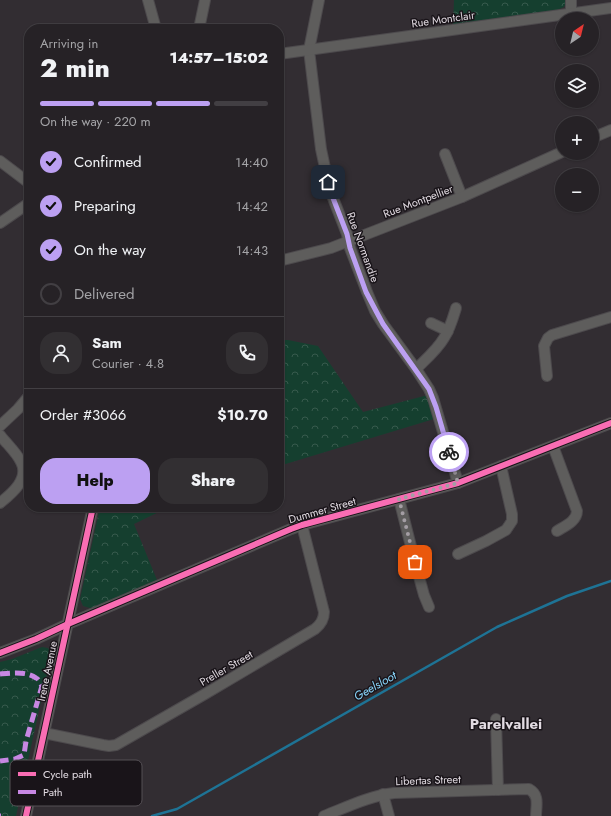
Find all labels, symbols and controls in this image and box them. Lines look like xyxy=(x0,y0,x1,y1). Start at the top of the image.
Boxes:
street label: Rue Montclair xyxy=(410,7,476,31)
north arrow xyxy=(555,12,599,56)
map controls xyxy=(555,12,599,212)
text: Arriving in xyxy=(40,34,98,53)
text: 14:57–15:02 xyxy=(169,47,268,69)
text: 2 min xyxy=(40,49,110,87)
button: layers xyxy=(555,64,599,108)
text: On the way · 220 m xyxy=(40,112,151,131)
button: + xyxy=(555,116,599,160)
icon: check xyxy=(40,151,62,173)
text: Confirmed xyxy=(74,151,142,173)
text: 14:40 xyxy=(235,153,268,172)
pin xyxy=(311,165,345,199)
button: − xyxy=(555,168,599,212)
icon: home xyxy=(317,171,339,193)
street label: Rue Montpellier xyxy=(381,180,455,222)
icon: check xyxy=(40,195,62,217)
text: Preparing xyxy=(74,195,136,217)
text: 14:42 xyxy=(236,197,268,216)
street label: Rue Normandie xyxy=(343,210,383,285)
icon: check xyxy=(40,239,62,261)
text: On the way xyxy=(74,239,146,261)
text: 14:43 xyxy=(236,241,268,260)
text: Delivered xyxy=(74,283,135,305)
button: person xyxy=(40,332,82,374)
text: Sam xyxy=(92,332,122,354)
button: phone xyxy=(226,332,268,374)
text: Courier · 4.8 xyxy=(92,354,164,373)
text: Order #3066 xyxy=(40,404,126,426)
text: $10.70 xyxy=(217,404,268,426)
courier xyxy=(429,432,469,472)
icon: bike xyxy=(438,441,460,463)
button: Help xyxy=(40,458,150,504)
button: Share xyxy=(158,458,268,504)
street label: Dummer Street xyxy=(286,493,358,527)
pin xyxy=(398,545,432,579)
icon: bag xyxy=(404,551,426,573)
street label: Irene Avenue xyxy=(33,639,61,702)
street label: Preller Street xyxy=(196,646,256,690)
water label: Geelsloot xyxy=(350,666,401,705)
district label: Parelvallei xyxy=(470,713,542,735)
legend xyxy=(10,760,142,806)
text: Cycle path xyxy=(43,766,92,782)
street label: Libertas Street xyxy=(395,771,461,789)
text: Path xyxy=(43,784,62,800)

